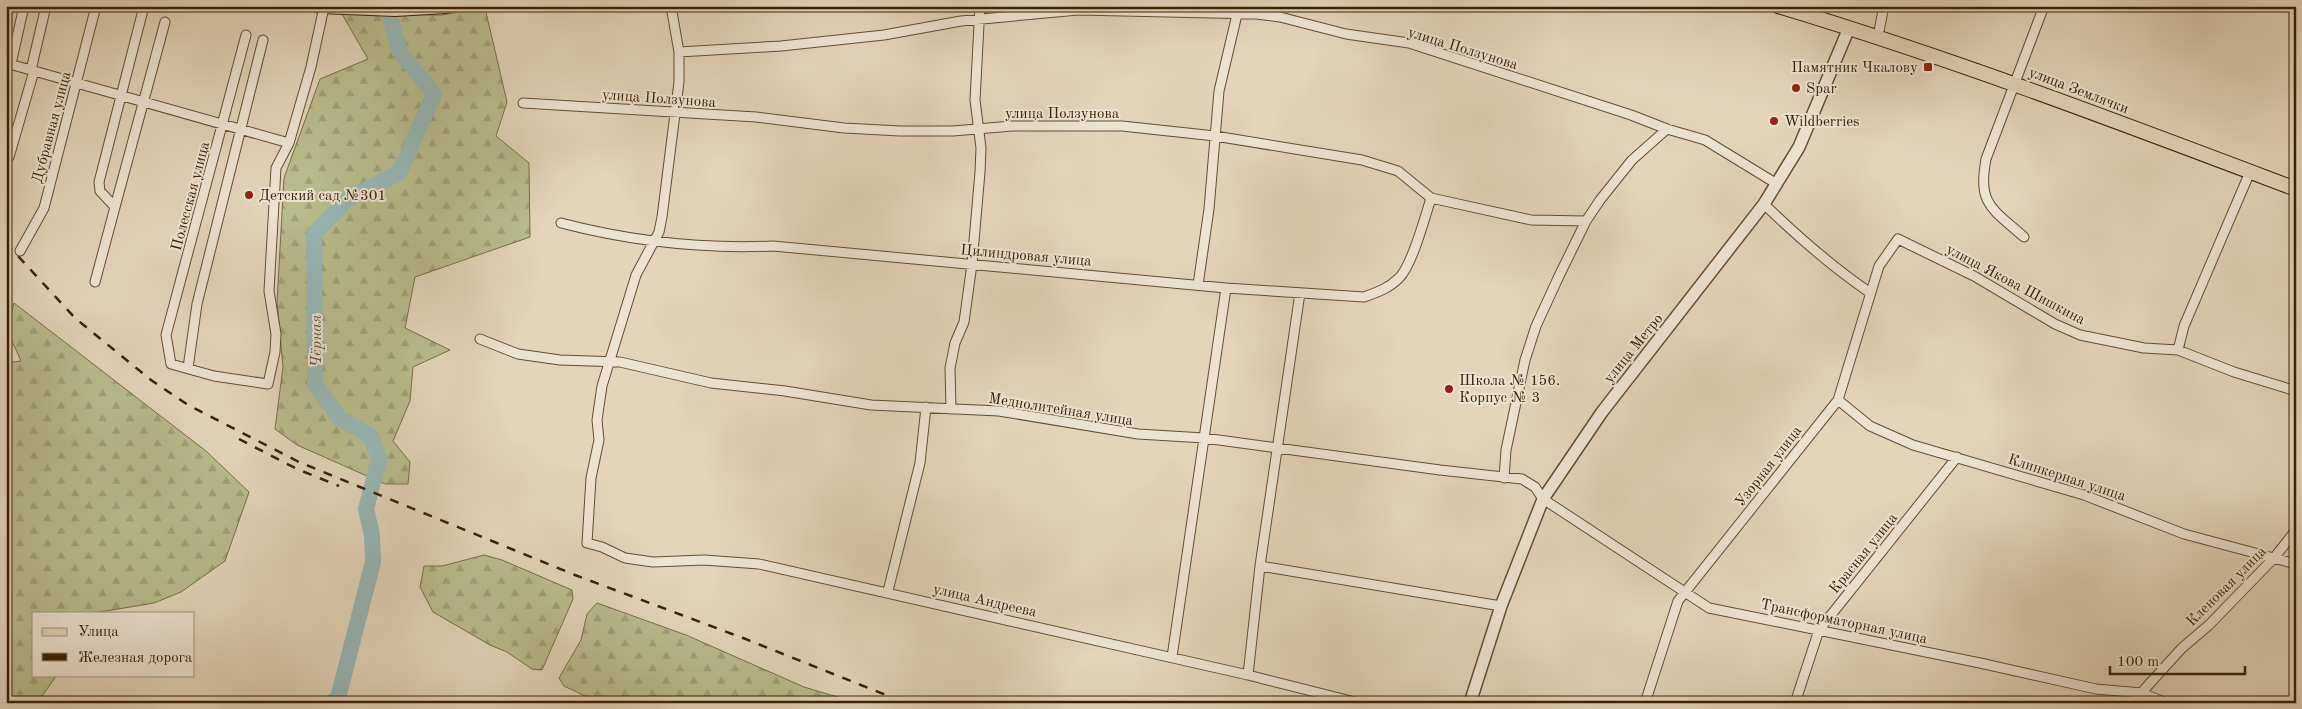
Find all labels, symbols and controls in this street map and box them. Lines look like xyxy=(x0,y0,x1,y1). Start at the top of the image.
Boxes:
street label: улица Ползунова xyxy=(1406,26,1520,73)
place label: Памятник Чкалову xyxy=(1791,61,1918,76)
marker: Памятник Чкалову xyxy=(1922,61,1934,73)
street label: улица Землячки xyxy=(2026,65,2131,117)
street label: Дубравная улица xyxy=(30,69,75,185)
marker: Spar xyxy=(1790,82,1802,94)
place label: Spar xyxy=(1806,82,1837,97)
street label: улица Ползунова xyxy=(601,88,717,111)
street label: улица Ползунова xyxy=(1005,107,1120,122)
marker: Wildberries xyxy=(1768,115,1780,127)
place label: Wildberries xyxy=(1784,115,1860,130)
street label: Полесская улица xyxy=(170,140,213,252)
marker: Детский сад №301 xyxy=(243,189,255,201)
place label: Детский сад №301 xyxy=(259,189,386,204)
street label: улица Якова Шишкина xyxy=(1943,242,2088,329)
street label: Цилиндровая улица xyxy=(960,243,1093,270)
street label: улица Метро xyxy=(1602,311,1667,386)
water label: Чёрная xyxy=(309,314,325,368)
place label: Школа № 156. Корпус № 3 xyxy=(1459,374,1560,406)
marker: Школа № 156. Корпус № 3 xyxy=(1443,383,1455,395)
street label: Меднолитейная улица xyxy=(987,392,1135,429)
street label: Узорная улица xyxy=(1733,423,1806,510)
street label: Клинкерная улица xyxy=(2006,452,2128,505)
street label: Красная улица xyxy=(1827,510,1901,597)
street label: Кленовая улица xyxy=(2184,544,2270,630)
street label: улица Андреева xyxy=(931,582,1038,621)
street label: Трансформаторная улица xyxy=(1759,597,1929,648)
legend xyxy=(32,612,195,676)
text: Улица xyxy=(78,625,119,640)
scale bar xyxy=(2110,644,2244,676)
text: Железная дорога xyxy=(78,651,193,666)
text: 100 m xyxy=(2117,655,2159,670)

